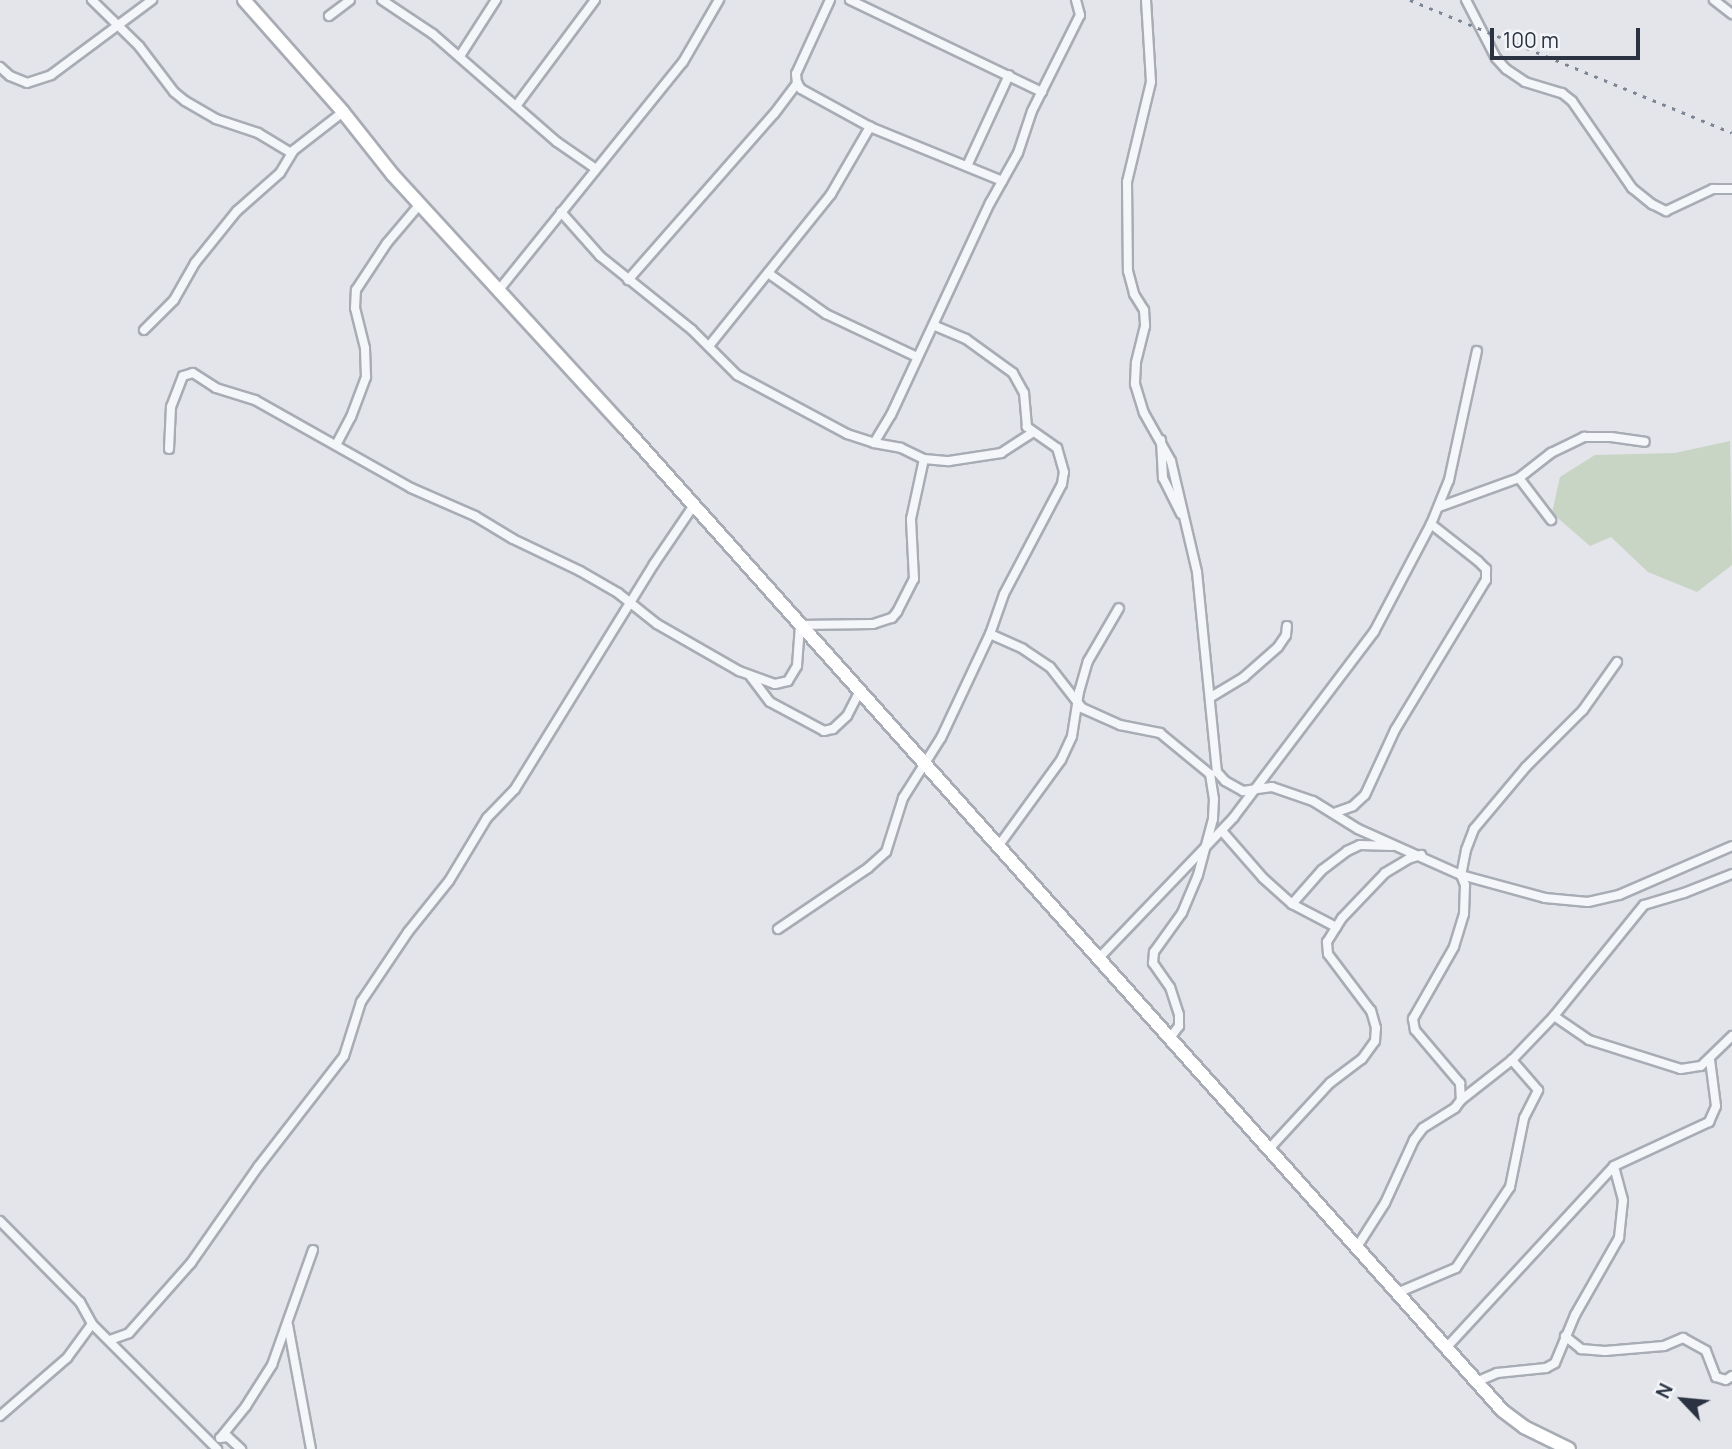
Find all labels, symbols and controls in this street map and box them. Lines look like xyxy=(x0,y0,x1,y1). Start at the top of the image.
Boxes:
scale bar xyxy=(1494,14,1644,58)
text: 100 m xyxy=(1503,26,1559,54)
north arrow xyxy=(1648,1365,1718,1435)
text: N xyxy=(1649,1379,1679,1403)

